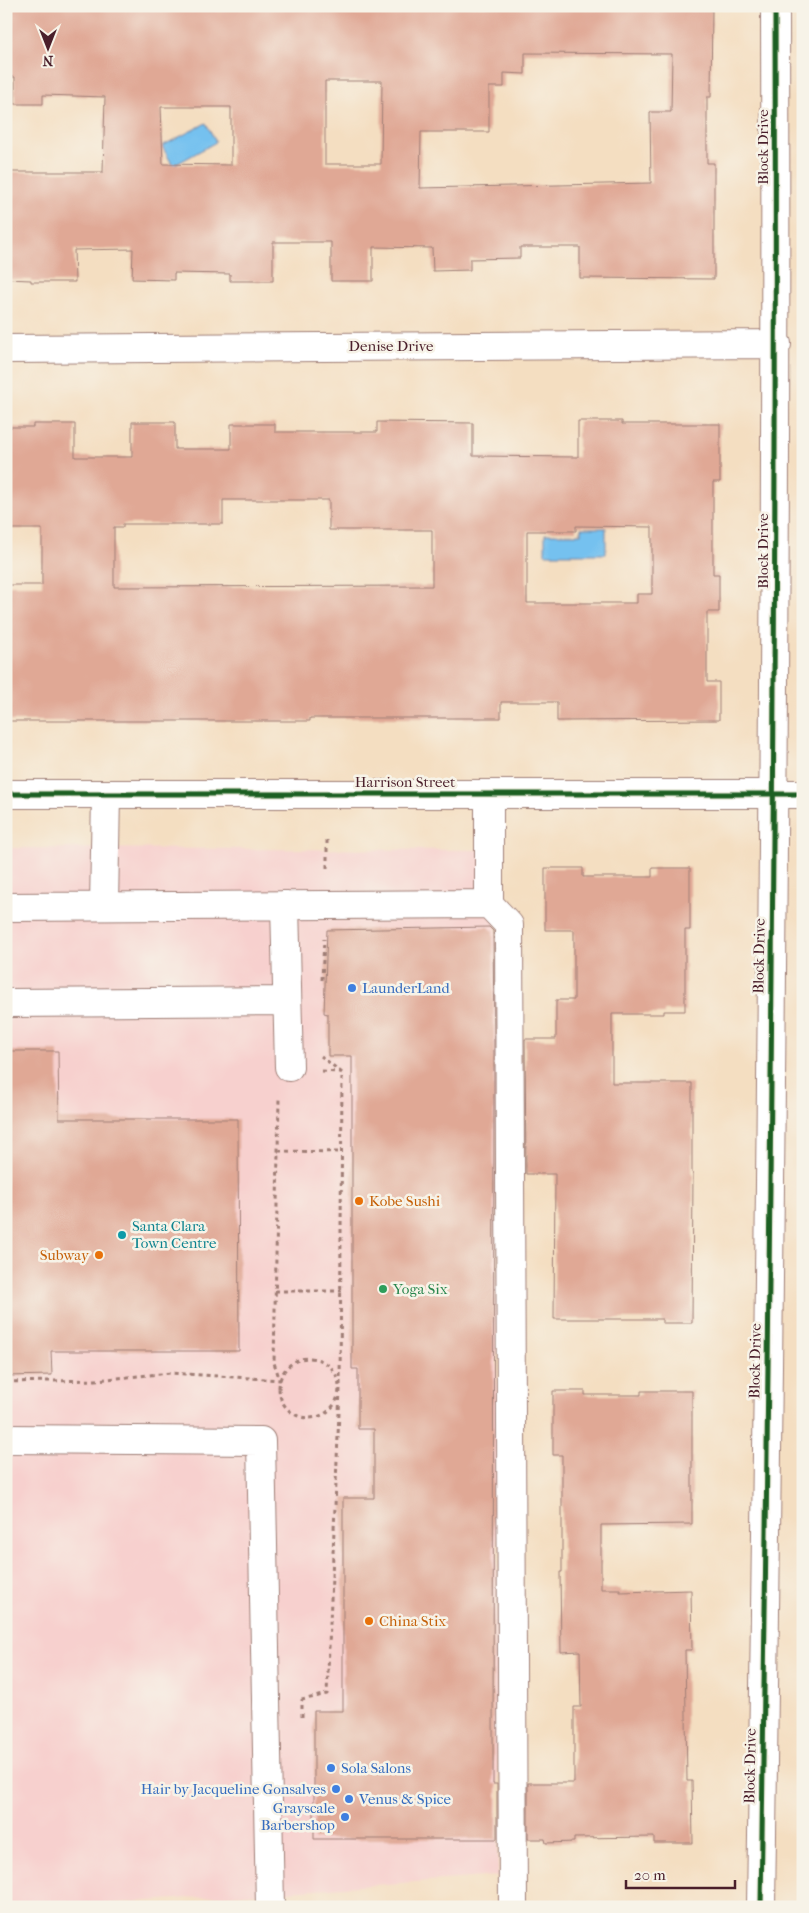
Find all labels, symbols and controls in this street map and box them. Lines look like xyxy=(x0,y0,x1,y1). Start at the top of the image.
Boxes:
north arrow xyxy=(22,22,72,72)
text: N xyxy=(42,52,53,69)
street label: Block Drive xyxy=(754,109,772,185)
street label: Denise Drive xyxy=(349,337,434,355)
street label: Block Drive xyxy=(754,513,772,589)
street label: Harrison Street xyxy=(355,773,456,791)
street label: Block Drive xyxy=(749,917,769,994)
place label: LaunderLand xyxy=(362,979,451,997)
marker: LaunderLand xyxy=(346,982,358,994)
place label: Kobe Sushi xyxy=(369,1192,441,1210)
marker: Kobe Sushi xyxy=(353,1195,365,1207)
place label: Santa Clara Town Centre xyxy=(132,1217,217,1252)
marker: Santa Clara Town Centre xyxy=(116,1229,128,1241)
place label: Subway xyxy=(40,1246,90,1264)
marker: Subway xyxy=(93,1249,105,1261)
place label: Yoga Six xyxy=(392,1280,448,1298)
marker: Yoga Six xyxy=(377,1283,389,1295)
street label: Block Drive xyxy=(745,1322,765,1399)
place label: China Stix xyxy=(379,1612,446,1630)
marker: China Stix xyxy=(363,1615,375,1627)
street label: Block Drive xyxy=(740,1727,760,1804)
place label: Sola Salons xyxy=(341,1759,411,1777)
marker: Sola Salons xyxy=(325,1762,337,1774)
place label: Hair by Jacqueline Gonsalves xyxy=(141,1780,326,1798)
marker: Hair by Jacqueline Gonsalves xyxy=(330,1783,342,1795)
place label: Venus & Spice xyxy=(358,1790,451,1808)
marker: Venus & Spice xyxy=(343,1793,355,1805)
place label: Grayscale Barbershop xyxy=(261,1799,336,1834)
marker: Grayscale Barbershop xyxy=(339,1811,351,1823)
scale bar xyxy=(626,1858,735,1890)
text: 20 m xyxy=(634,1866,666,1884)

